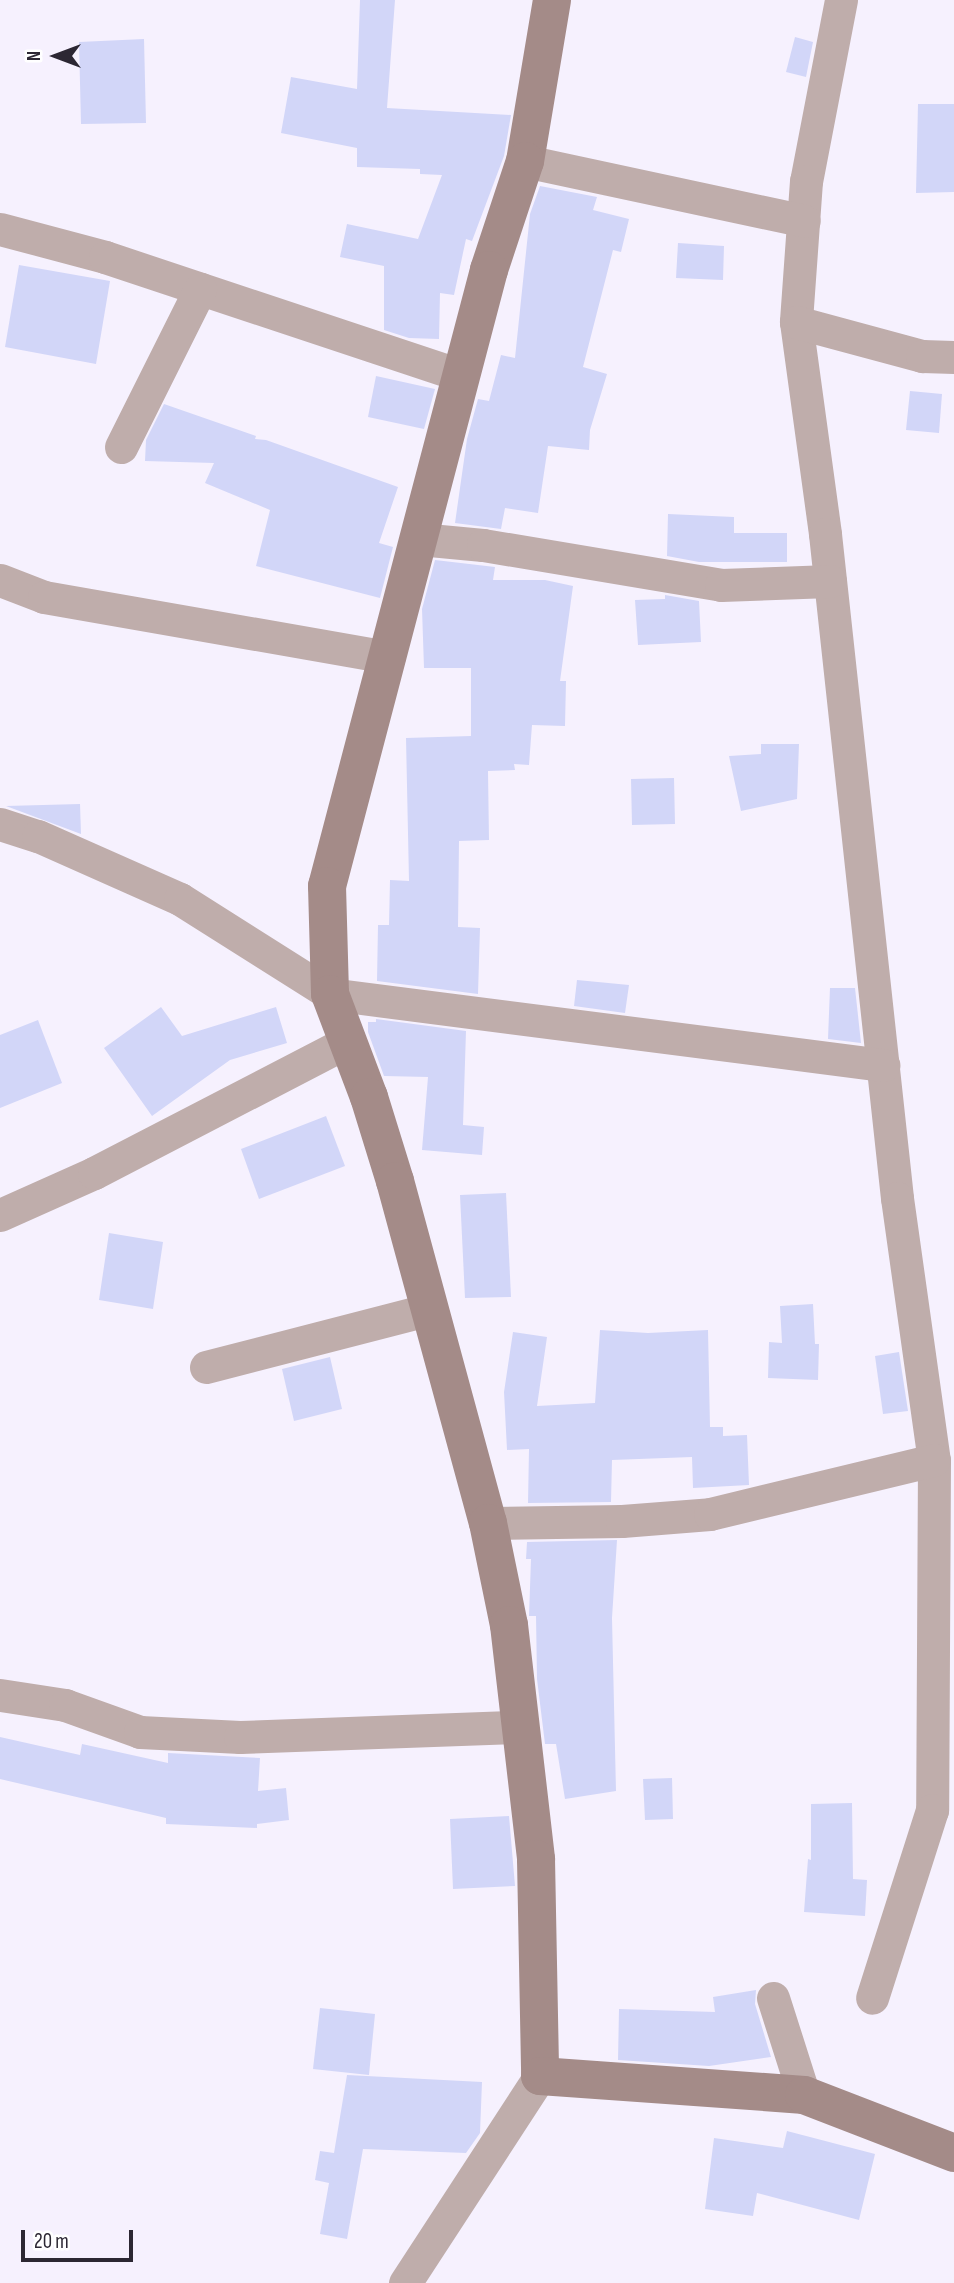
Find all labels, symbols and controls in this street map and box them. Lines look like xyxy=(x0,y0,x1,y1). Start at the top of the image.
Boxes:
north arrow xyxy=(21,21,91,91)
text: N xyxy=(23,51,46,61)
scale bar xyxy=(24,2216,136,2260)
text: 20 m xyxy=(34,2229,69,2254)

